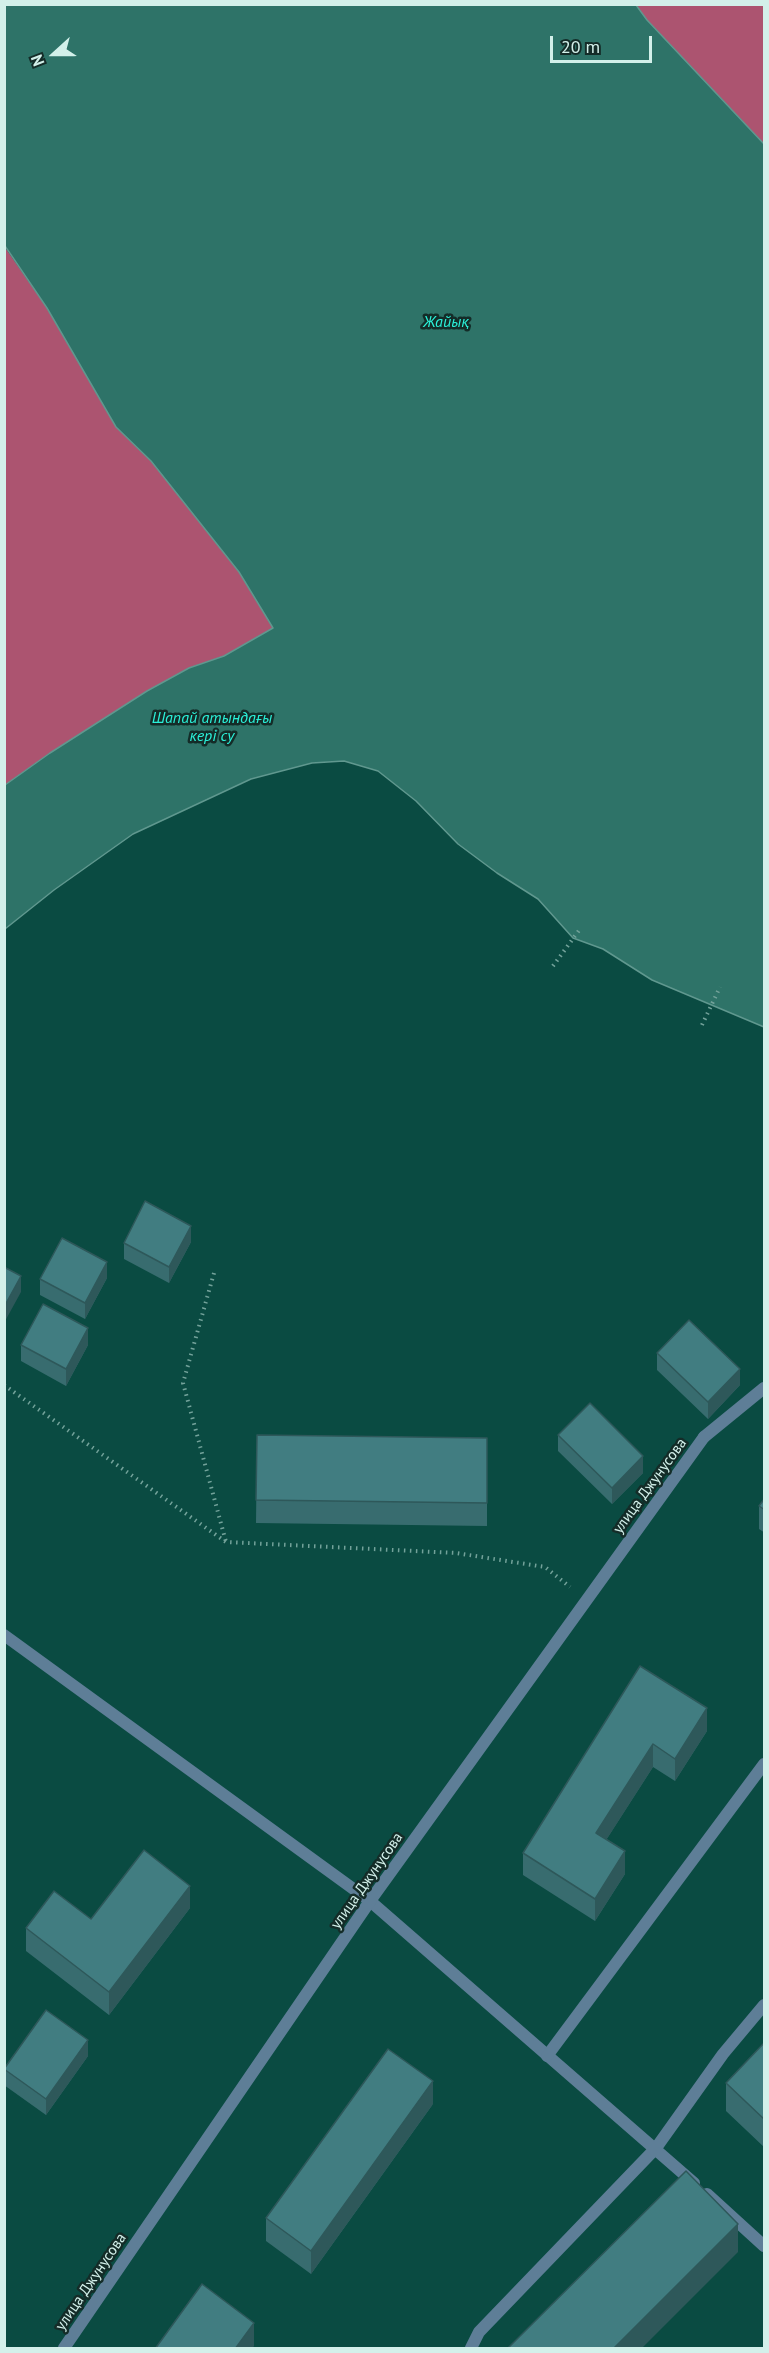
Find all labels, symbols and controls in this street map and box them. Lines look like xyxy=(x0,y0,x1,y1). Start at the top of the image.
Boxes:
north arrow xyxy=(24,24,84,84)
scale bar xyxy=(553,24,655,62)
text: 20 m xyxy=(561,35,600,58)
text: N xyxy=(26,52,48,69)
water label: Жайық xyxy=(423,312,469,332)
water label: Шапай атындағы кері су xyxy=(152,708,272,746)
street label: улица Джунусова xyxy=(609,1435,691,1537)
street label: улица Джунусова xyxy=(327,1829,407,1933)
street label: улица Джунусова xyxy=(52,2230,130,2334)

